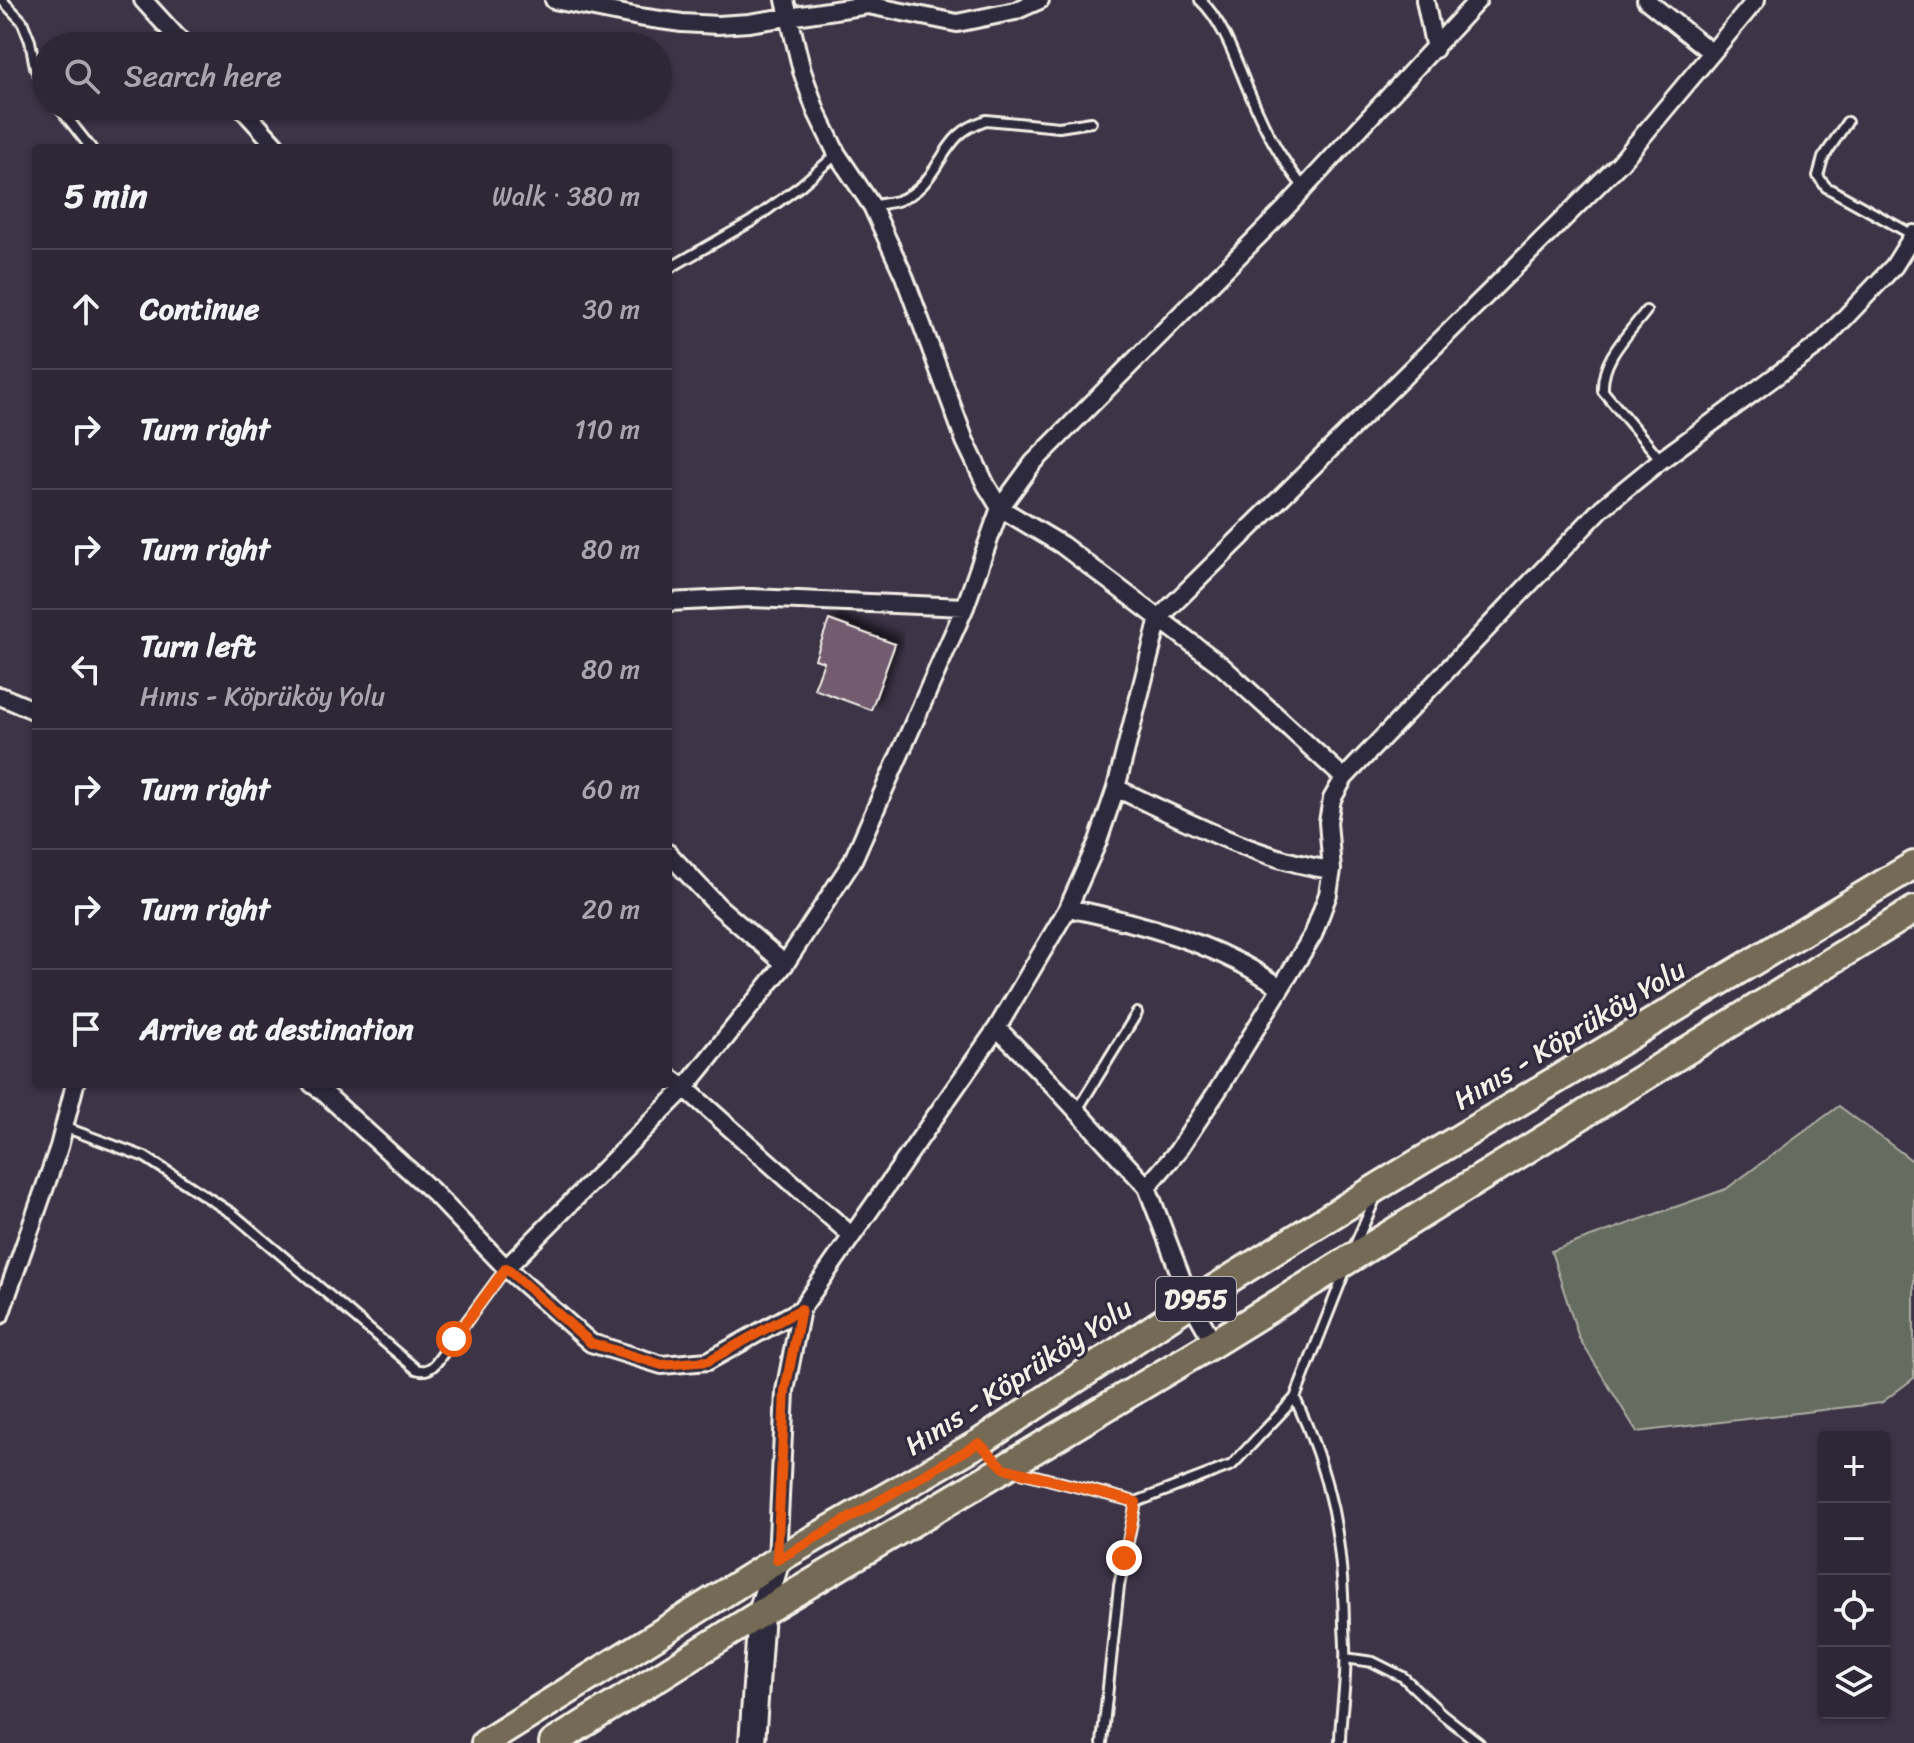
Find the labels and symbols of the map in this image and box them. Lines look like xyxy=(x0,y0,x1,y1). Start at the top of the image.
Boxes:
street label: Hınıs - Köprüköy Yolu xyxy=(1444,945,1695,1123)
road number: D955 xyxy=(1156,1277,1236,1321)
street label: Hınıs - Köprüköy Yolu xyxy=(894,1284,1142,1469)
route start xyxy=(436,1321,472,1357)
route end xyxy=(1106,1540,1142,1576)

